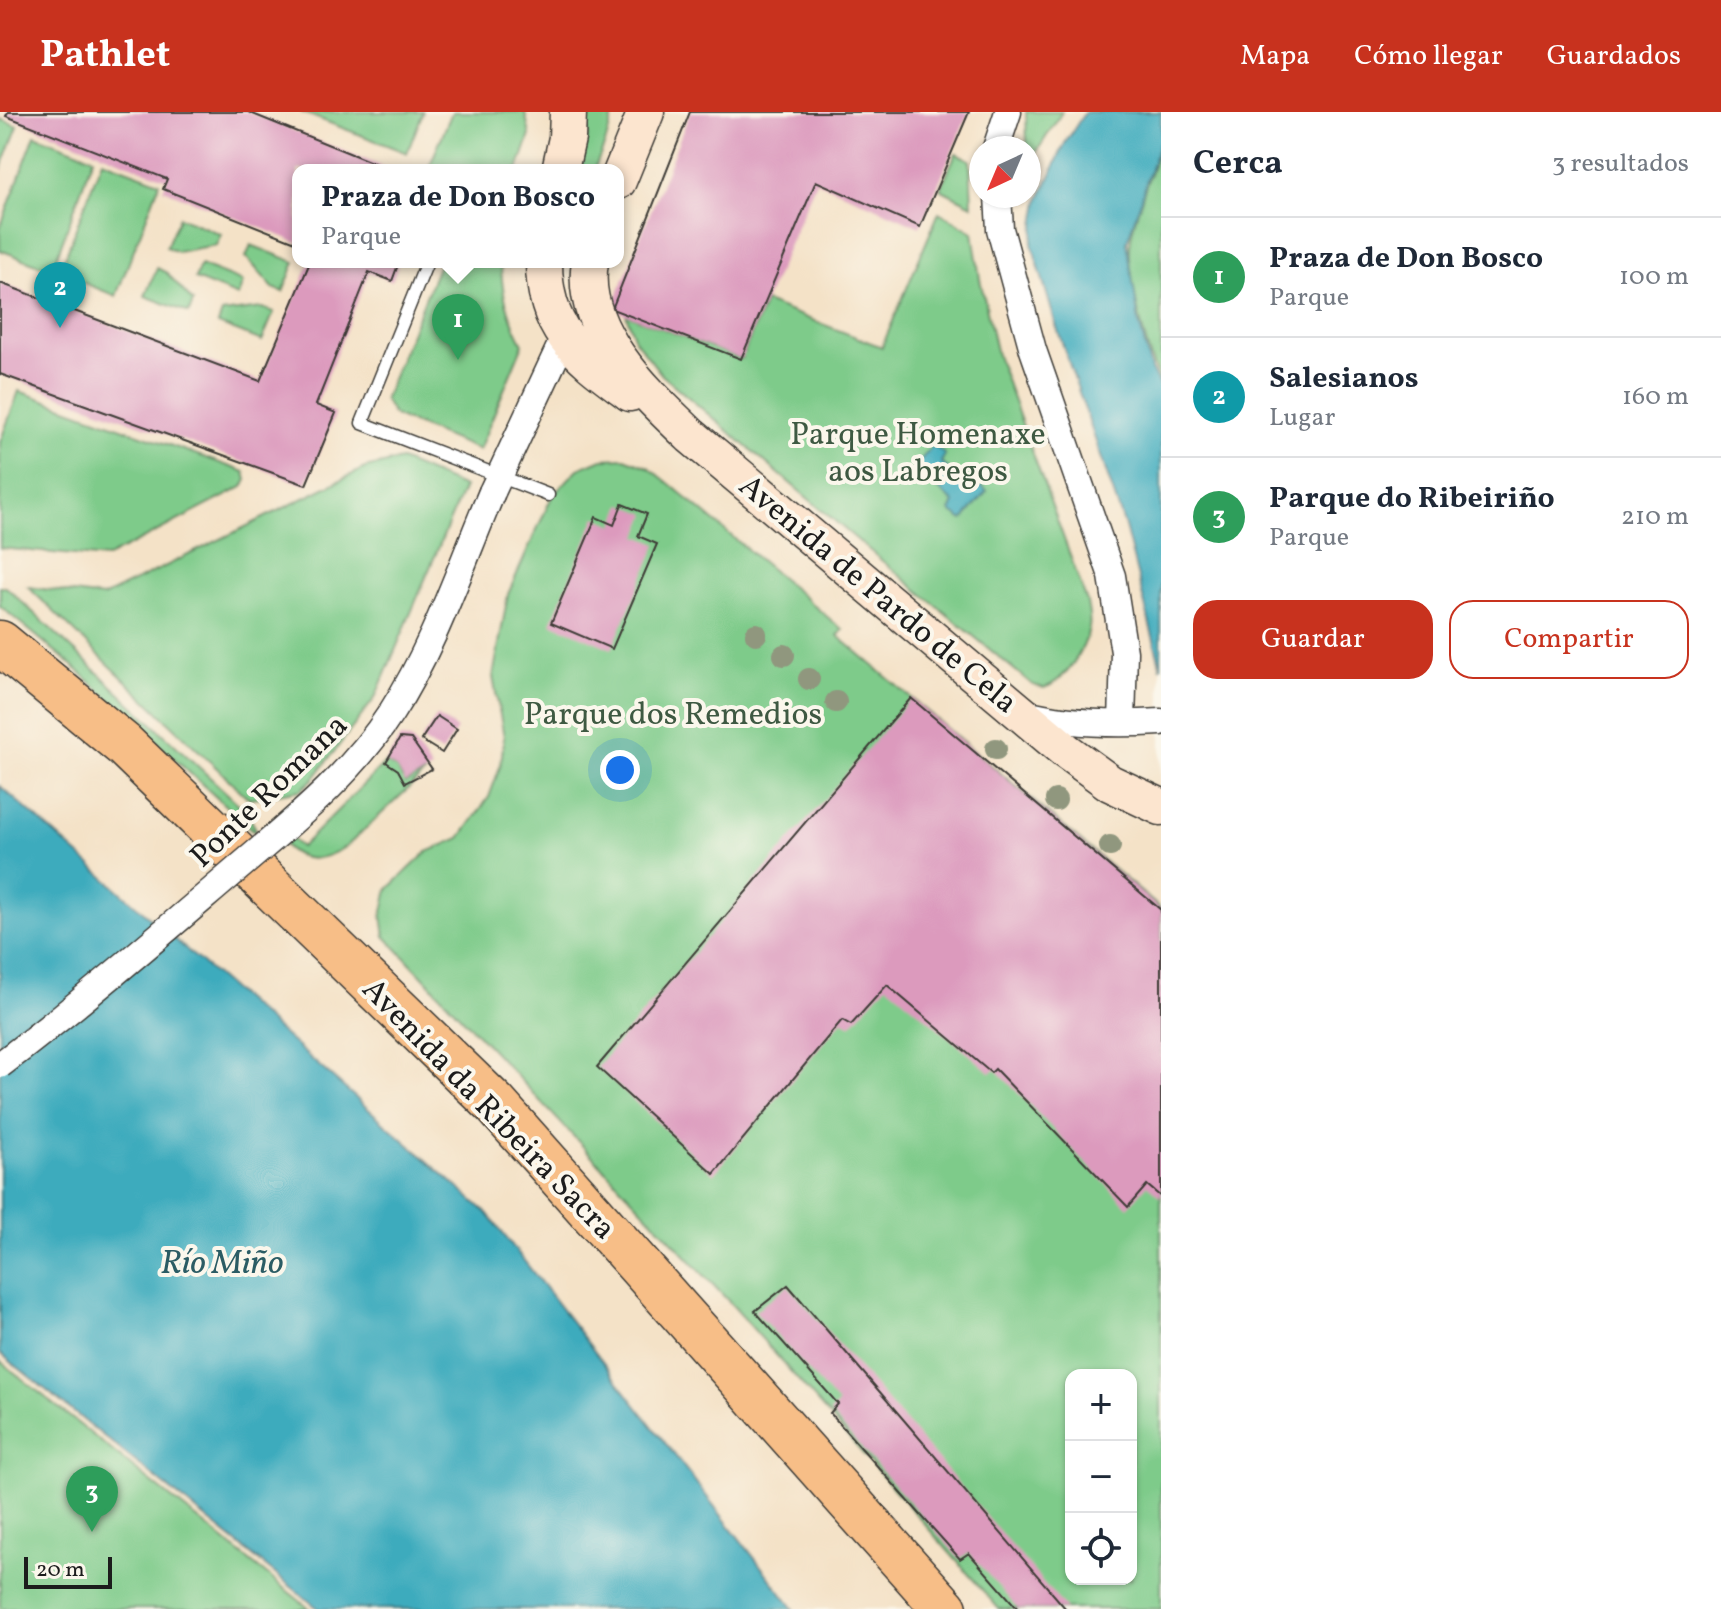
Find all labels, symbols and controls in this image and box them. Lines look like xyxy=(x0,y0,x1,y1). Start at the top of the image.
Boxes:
text: Pathlet xyxy=(40,30,170,83)
text: Mapa xyxy=(1240,37,1310,76)
text: Cómo llegar xyxy=(1354,37,1503,76)
text: Guardados xyxy=(1547,37,1681,76)
north arrow xyxy=(969,136,1041,208)
text: Cerca xyxy=(1193,141,1283,188)
text: 3 resultados xyxy=(1552,146,1689,182)
popup xyxy=(292,164,624,268)
text: Praza de Don Bosco xyxy=(321,177,595,219)
text: Parque xyxy=(321,219,401,255)
text: Praza de Don Bosco xyxy=(1269,238,1543,280)
text: 1 xyxy=(1214,259,1224,295)
text: 100 m xyxy=(1619,259,1689,295)
pin: 2 xyxy=(34,262,86,328)
text: Parque xyxy=(1269,280,1349,316)
pin: 1 xyxy=(432,294,484,360)
text: Salesianos xyxy=(1269,358,1419,400)
text: 2 xyxy=(1212,379,1226,415)
text: 160 m xyxy=(1622,379,1689,415)
text: Lugar xyxy=(1269,400,1335,436)
park label: Parque Homenaxe aos Labregos xyxy=(790,414,1046,495)
street label: Avenida de Pardo de Cela xyxy=(728,465,1026,725)
text: Parque do Ribeiriño xyxy=(1269,478,1555,520)
text: 3 xyxy=(1212,499,1226,535)
text: 210 m xyxy=(1621,499,1689,535)
text: Parque xyxy=(1269,520,1349,556)
button: Guardar xyxy=(1193,600,1433,679)
button: Compartir xyxy=(1449,600,1689,679)
park label: Parque dos Remedios xyxy=(524,694,822,738)
street label: Ponte Romana xyxy=(181,705,359,879)
your location xyxy=(600,750,640,790)
street label: Avenida da Ribeira Sacra xyxy=(351,969,625,1251)
water label: Río Miño xyxy=(161,1241,283,1288)
map controls xyxy=(1065,1369,1137,1585)
button: + xyxy=(1065,1369,1137,1441)
button: − xyxy=(1065,1441,1137,1513)
pin: 3 xyxy=(66,1466,118,1532)
button: locate xyxy=(1065,1513,1137,1585)
scale bar xyxy=(24,1553,112,1589)
text: 20 m xyxy=(36,1555,85,1586)

